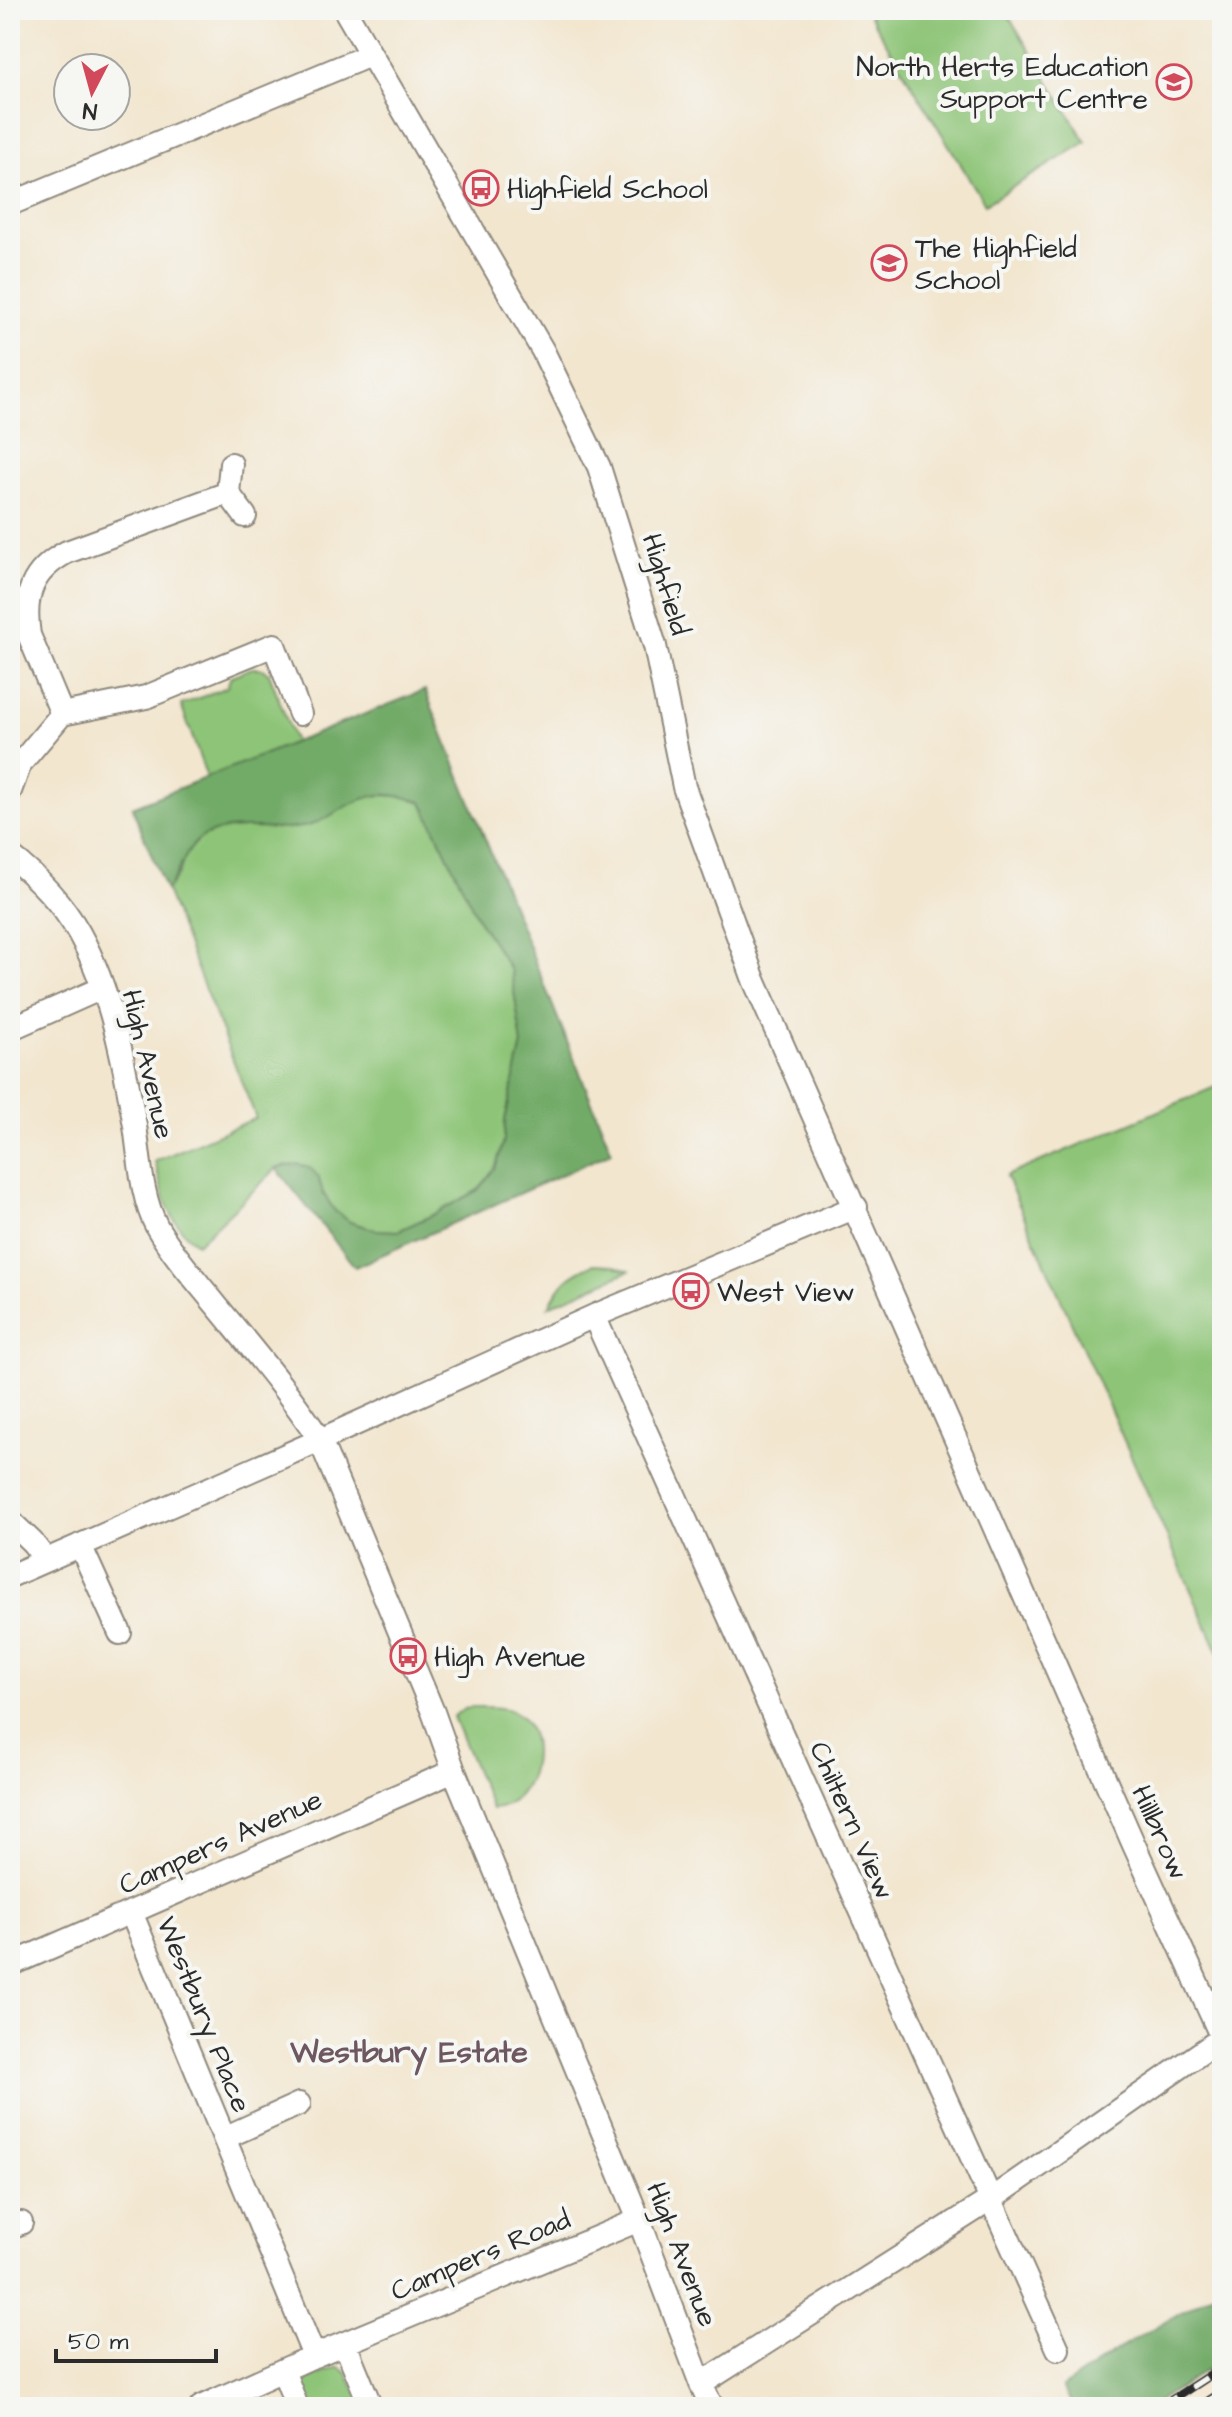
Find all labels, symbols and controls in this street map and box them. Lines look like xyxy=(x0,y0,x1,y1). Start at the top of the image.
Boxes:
place label: North Herts Education Support Centre xyxy=(856,48,1148,119)
north arrow xyxy=(52,52,132,132)
school or university icon: North Herts Education Support Centre xyxy=(1155,63,1193,101)
text: N xyxy=(81,94,99,127)
bus stop icon: Highfield School xyxy=(462,169,500,207)
place label: Highfield School xyxy=(507,170,708,210)
place label: The Highfield School xyxy=(915,229,1077,300)
school or university icon: The Highfield School xyxy=(870,244,908,282)
street label: Highfield xyxy=(631,529,699,640)
street label: High Avenue xyxy=(111,986,184,1143)
bus stop icon: West View xyxy=(672,1272,710,1310)
place label: West View xyxy=(717,1273,855,1312)
bus stop icon: High Avenue xyxy=(389,1637,427,1675)
place label: High Avenue xyxy=(434,1638,586,1678)
street label: Chiltern View xyxy=(799,1735,904,1906)
street label: Hillbrow xyxy=(1122,1779,1198,1886)
street label: Campers Avenue xyxy=(113,1780,328,1905)
street label: Westbury Place xyxy=(145,1911,261,2119)
district label: Westbury Estate xyxy=(289,2032,528,2076)
street label: High Avenue xyxy=(635,2177,727,2333)
street label: Campers Road xyxy=(385,2200,576,2311)
scale bar xyxy=(56,2313,216,2363)
text: 50 m xyxy=(68,2325,129,2359)

